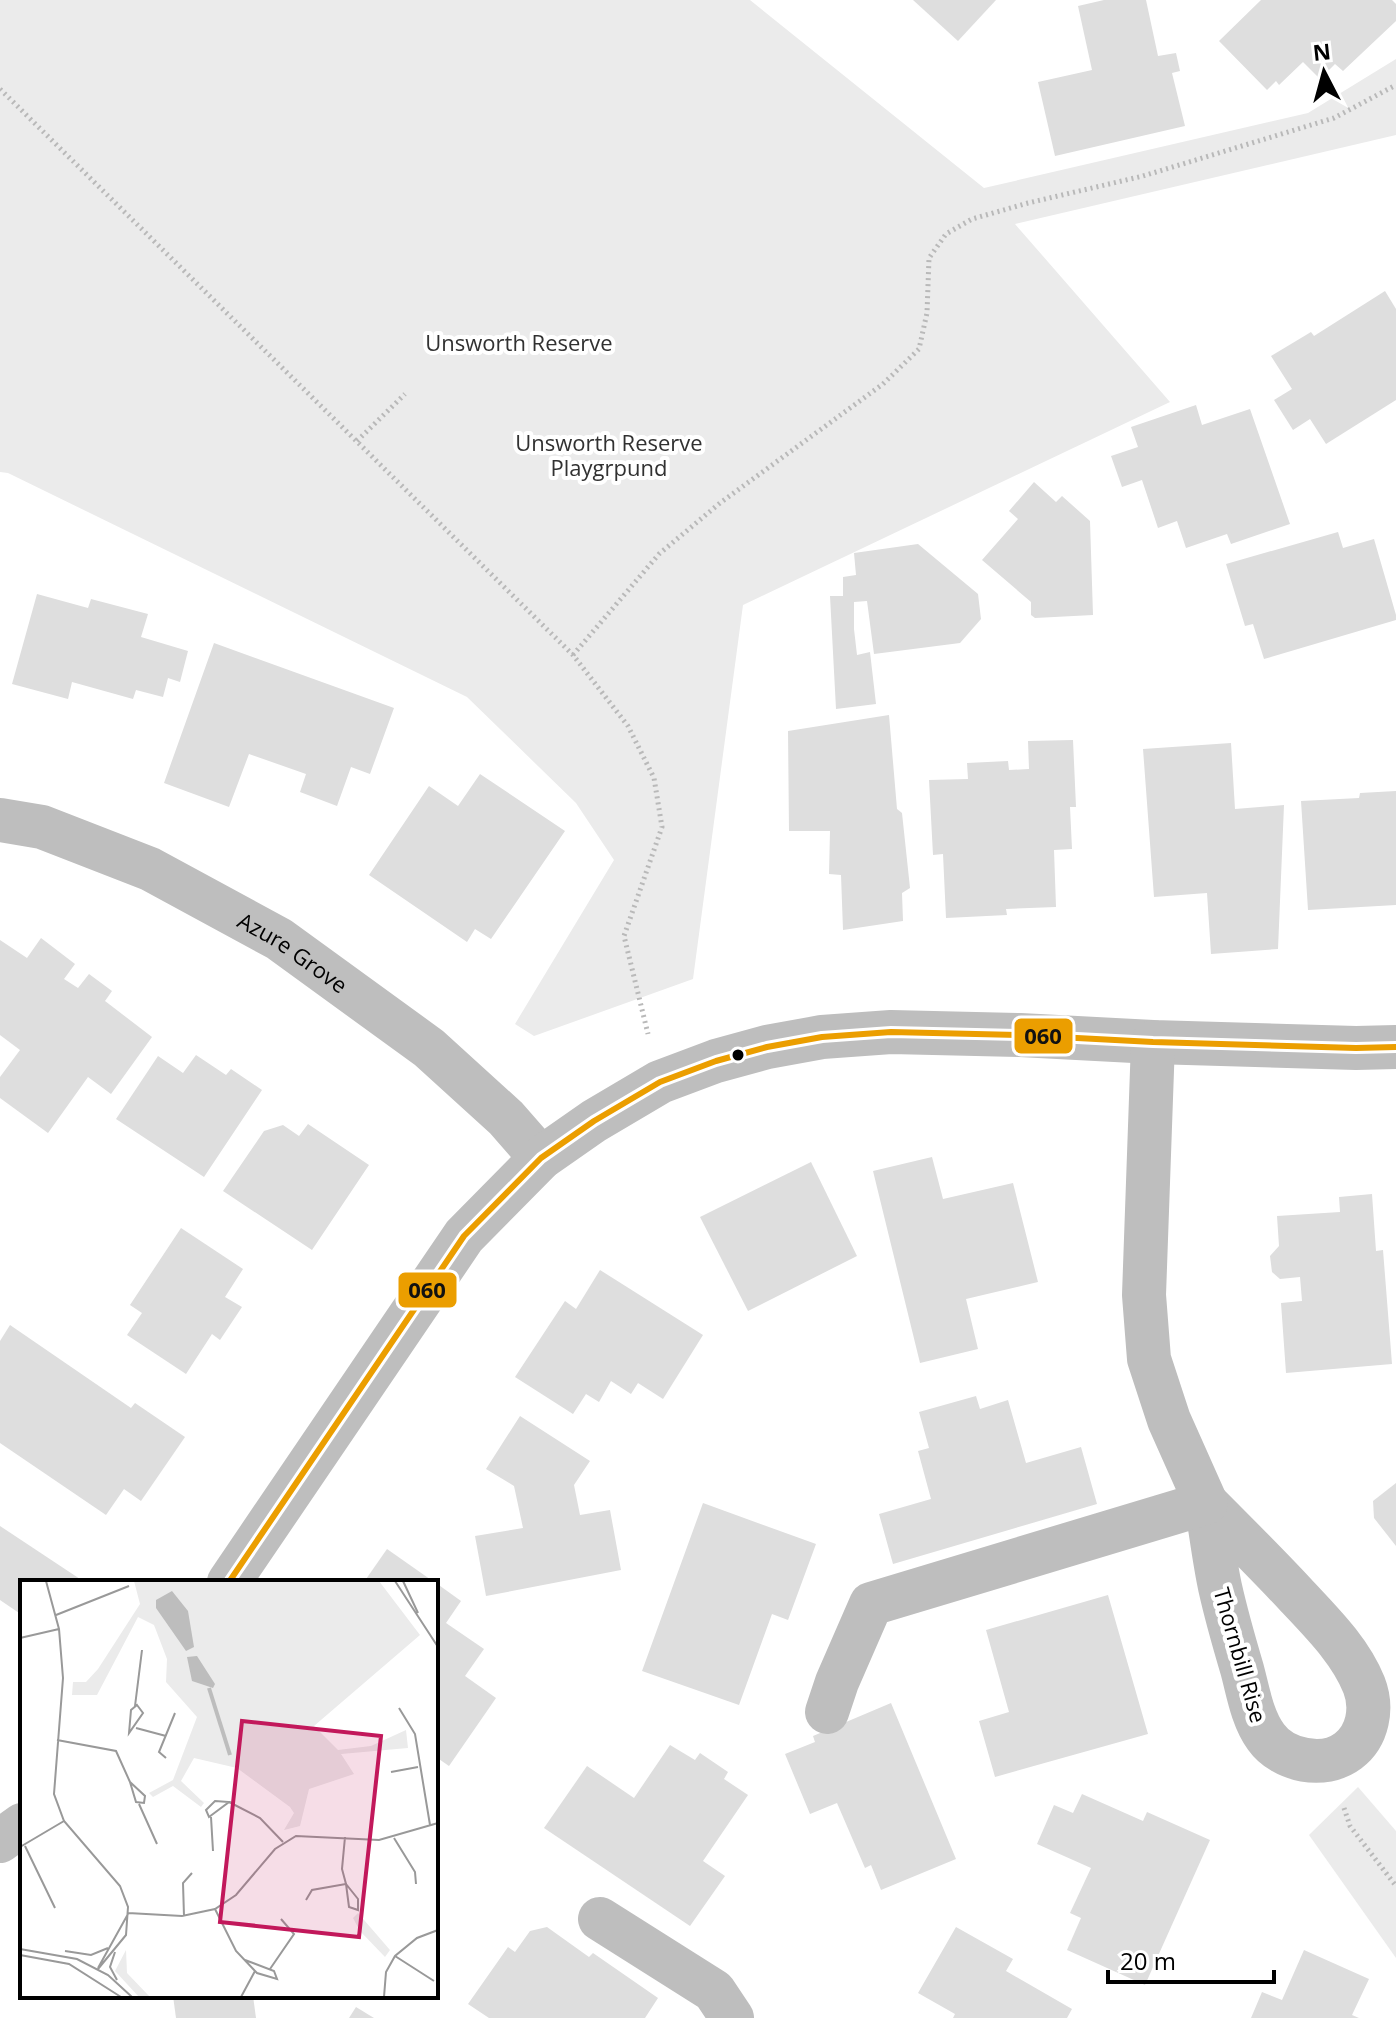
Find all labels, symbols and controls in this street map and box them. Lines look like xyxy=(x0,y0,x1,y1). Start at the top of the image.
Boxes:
north arrow xyxy=(1284,32,1364,112)
text: N xyxy=(1311,35,1332,67)
park label: Unsworth Reserve xyxy=(425,327,613,357)
park label: Unsworth Reserve Playgrpund xyxy=(515,427,703,482)
street label: Azure Grove xyxy=(233,905,354,999)
line badge: 060 xyxy=(1013,1017,1074,1055)
text: 060 xyxy=(1024,1020,1062,1050)
unlabelled marker xyxy=(730,1047,746,1063)
line badge: 060 xyxy=(397,1271,458,1309)
text: 060 xyxy=(408,1274,446,1304)
inset map xyxy=(20,1580,438,1998)
street label: Thornbill Rise xyxy=(1207,1584,1275,1726)
scale bar xyxy=(1108,1934,1274,1984)
text: 20 m xyxy=(1120,1944,1176,1977)

